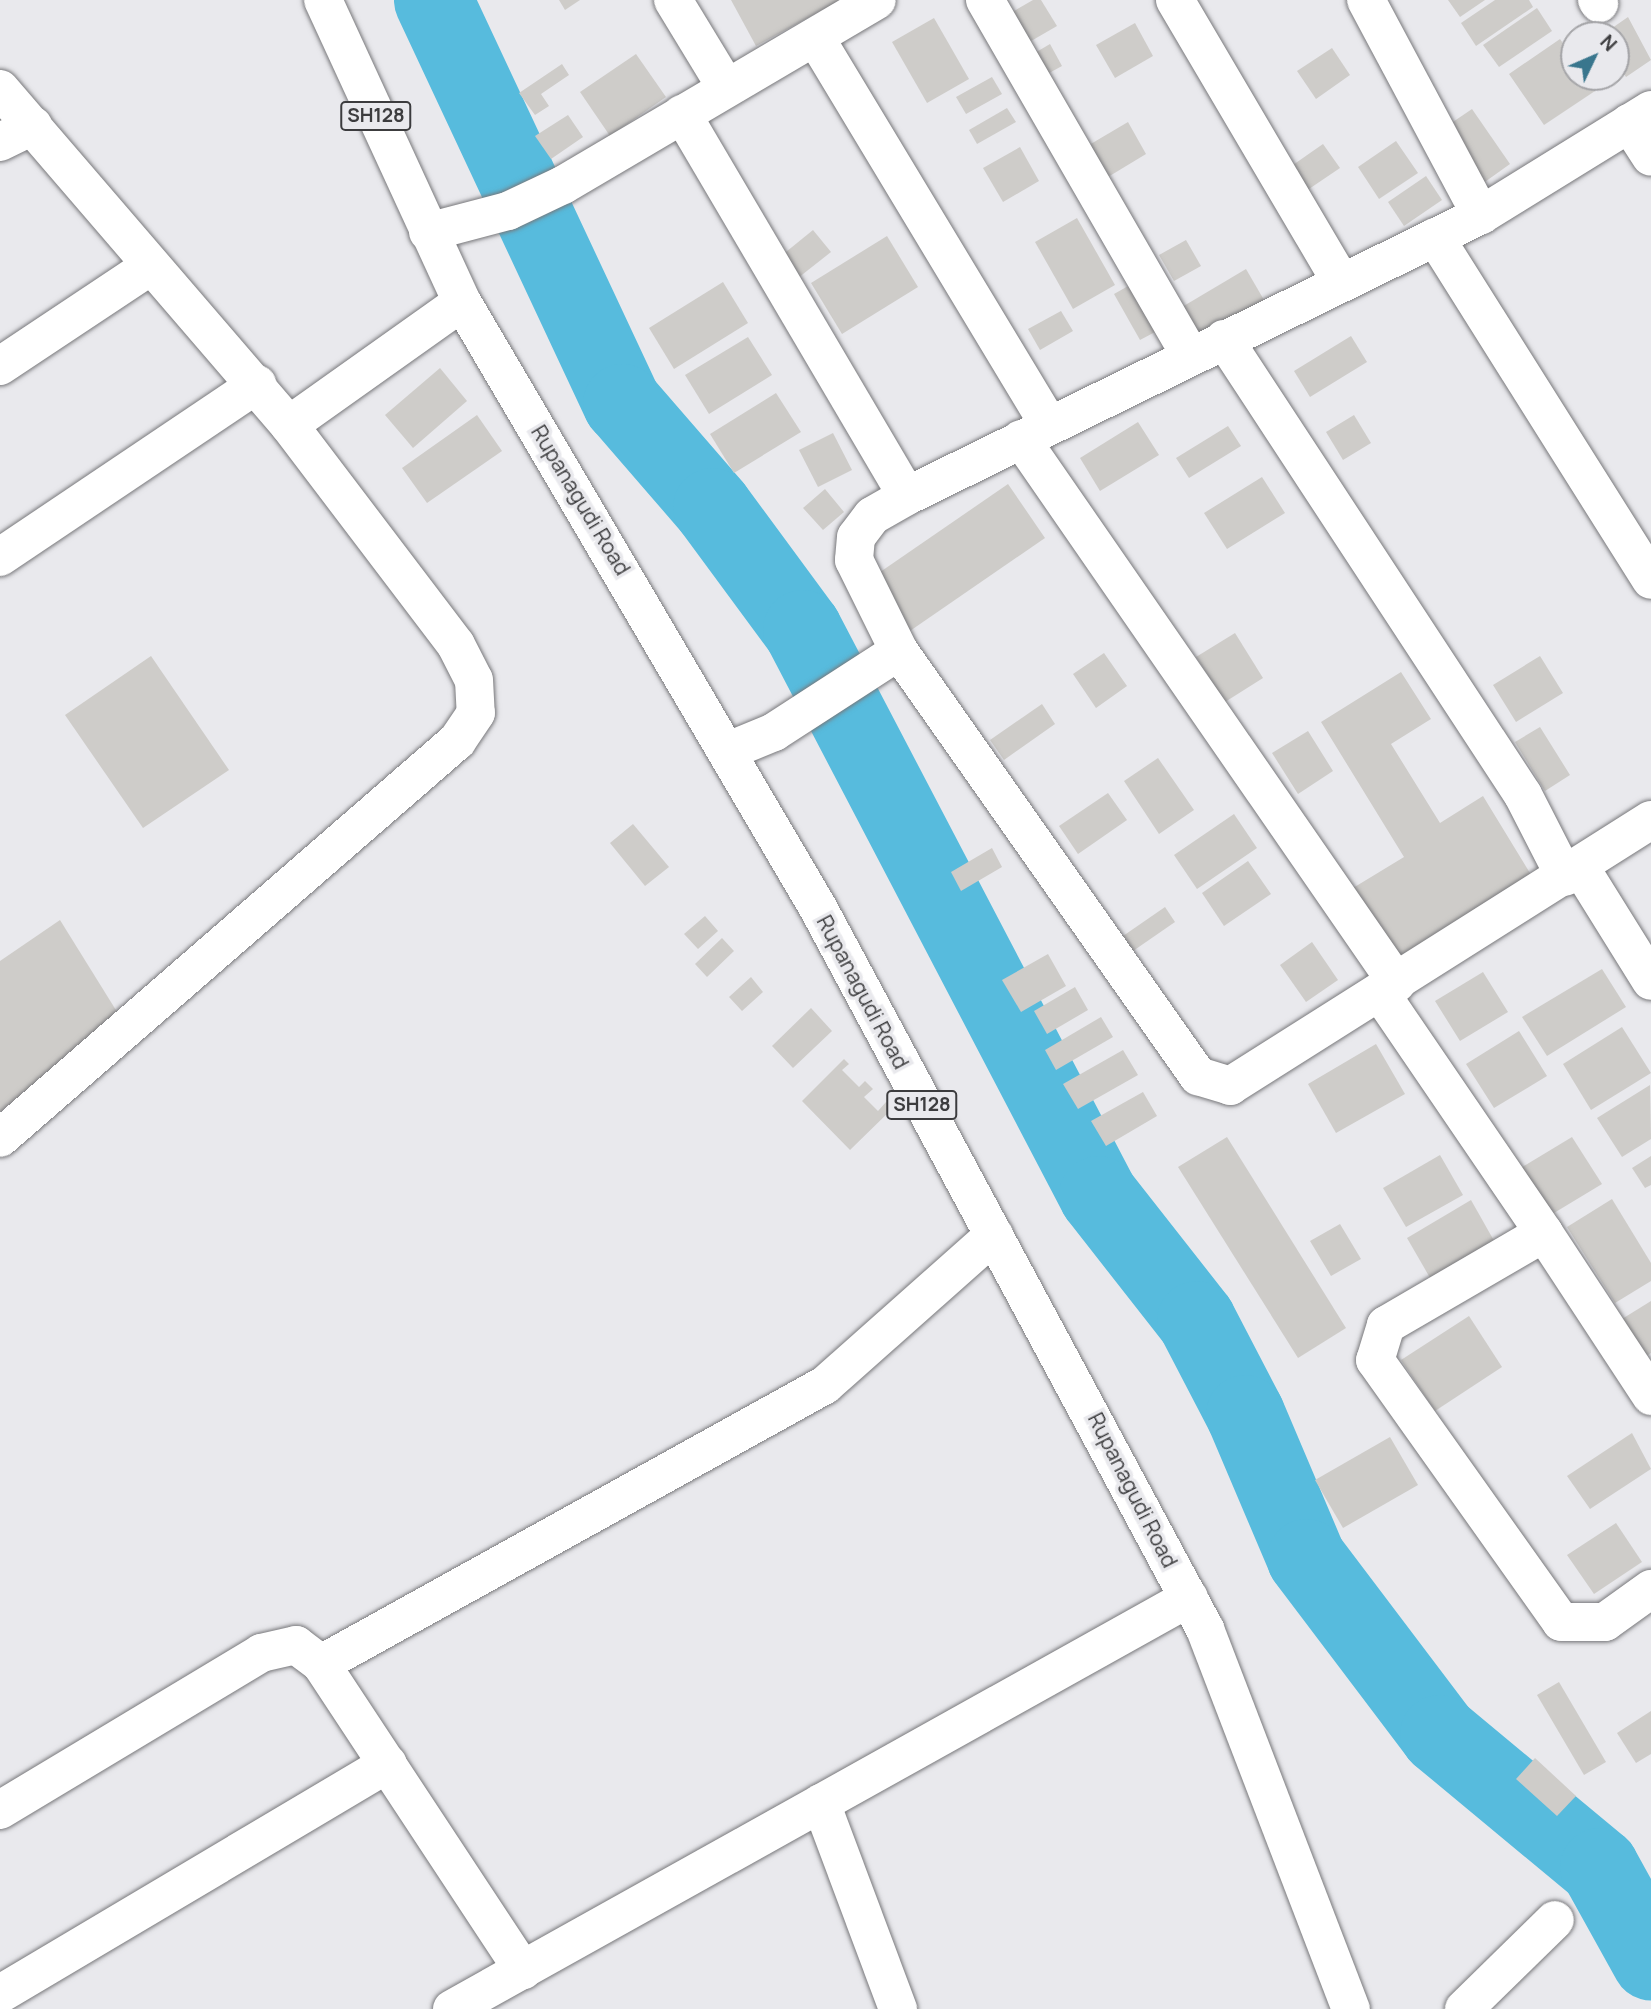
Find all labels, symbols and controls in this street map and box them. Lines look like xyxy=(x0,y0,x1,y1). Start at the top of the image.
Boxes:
north arrow xyxy=(1560,21,1630,91)
text: N xyxy=(1595,29,1623,57)
road number: SH128 xyxy=(339,100,413,132)
street label: Rupanagudi Road xyxy=(526,421,636,579)
street label: Rupanagudi Road xyxy=(812,911,914,1073)
road number: SH128 xyxy=(885,1090,959,1120)
street label: Rupanagudi Road xyxy=(1083,1408,1183,1572)

